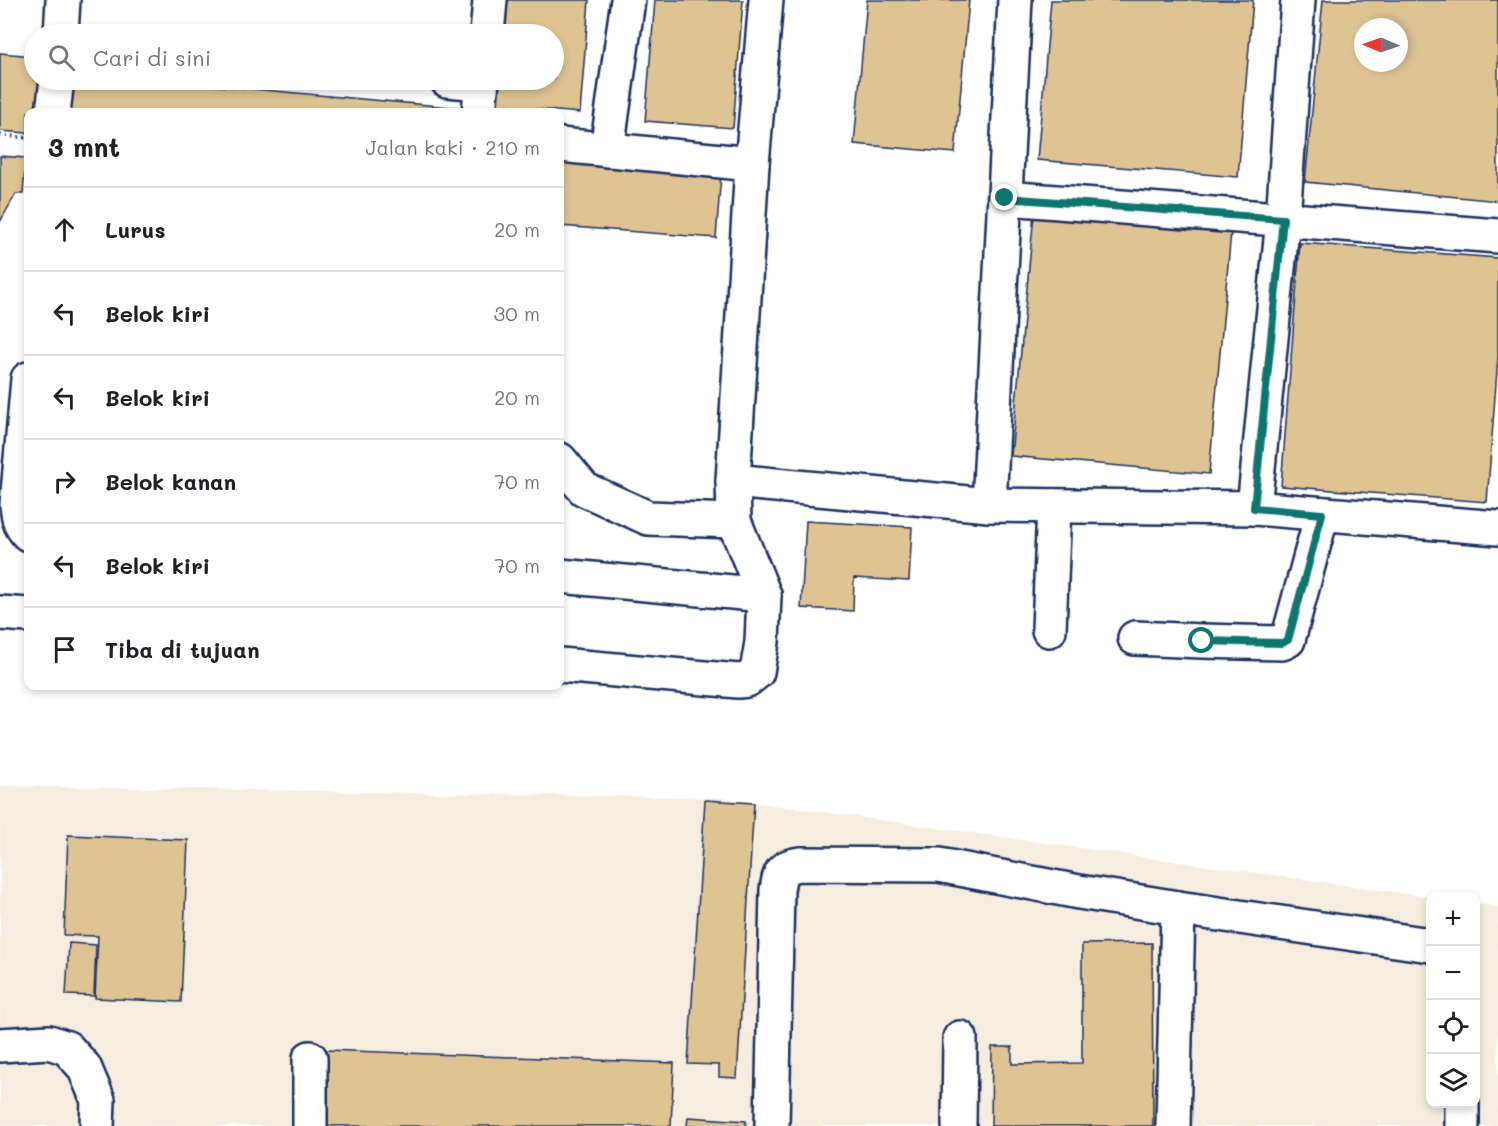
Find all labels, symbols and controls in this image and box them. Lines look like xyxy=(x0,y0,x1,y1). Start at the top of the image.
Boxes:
north arrow xyxy=(1354,18,1408,72)
search box xyxy=(24,24,564,90)
icon: search xyxy=(45,41,78,74)
text: Cari di sini xyxy=(93,43,211,72)
text: 3 mnt xyxy=(48,130,120,164)
text: Jalan kaki · 210 m xyxy=(366,134,540,160)
route end xyxy=(991,184,1017,210)
icon: ahead xyxy=(48,213,81,246)
text: Lurus xyxy=(105,215,166,244)
text: 20 m xyxy=(494,216,540,242)
icon: left xyxy=(48,297,81,330)
text: Belok kiri xyxy=(105,299,210,328)
text: 30 m xyxy=(494,300,540,326)
icon: left xyxy=(48,381,81,414)
text: Belok kiri xyxy=(105,383,210,412)
text: 20 m xyxy=(494,384,540,410)
icon: right xyxy=(48,465,81,498)
text: Belok kanan xyxy=(105,467,236,496)
text: 70 m xyxy=(494,468,540,494)
icon: left xyxy=(48,549,81,582)
text: Belok kiri xyxy=(105,551,210,580)
text: 70 m xyxy=(494,552,540,578)
route start xyxy=(1188,627,1214,653)
icon: arrive xyxy=(48,633,81,666)
text: Tiba di tujuan xyxy=(105,635,260,664)
map controls xyxy=(1426,892,1480,1108)
button: + xyxy=(1426,892,1480,946)
button: − xyxy=(1426,946,1480,1000)
button: locate xyxy=(1426,1000,1480,1054)
button: layers xyxy=(1426,1054,1480,1108)

